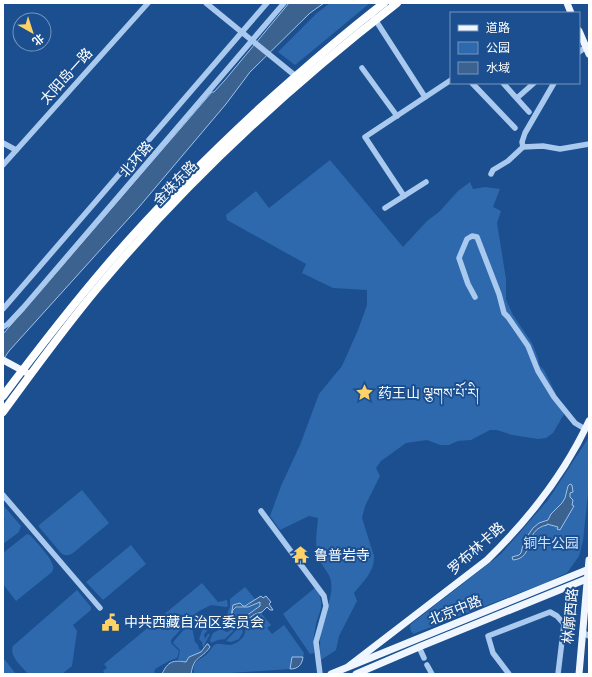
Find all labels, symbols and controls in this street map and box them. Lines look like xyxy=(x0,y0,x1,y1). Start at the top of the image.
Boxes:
north arrow xyxy=(12,12,52,52)
legend xyxy=(450,12,580,84)
text: 道路 xyxy=(486,20,510,35)
text: 北 xyxy=(30,31,47,49)
text: 公园 xyxy=(486,40,510,55)
street label: 太阳岛一路 xyxy=(36,44,96,108)
text: 水域 xyxy=(486,60,510,75)
street label: 北环路 xyxy=(115,137,157,181)
street label: 金珠东路 xyxy=(149,157,201,209)
place label: 药王山 ལྕགས་པོ་རི། xyxy=(378,381,479,405)
place icon: 药王山 ལྕགས་པོ་རི། xyxy=(355,383,375,403)
street label: 罗布林卡路 xyxy=(444,518,508,578)
park label: 铜牛公园 xyxy=(523,534,579,552)
temple icon: 鲁普岩寺 xyxy=(291,545,311,565)
place label: 鲁普岩寺 xyxy=(314,546,370,564)
street label: 林廓西路 xyxy=(559,587,581,645)
street label: 北京中路 xyxy=(426,591,484,629)
public building icon: 中共西藏自治区委员会 xyxy=(101,612,121,632)
place label: 中共西藏自治区委员会 xyxy=(124,613,264,631)

